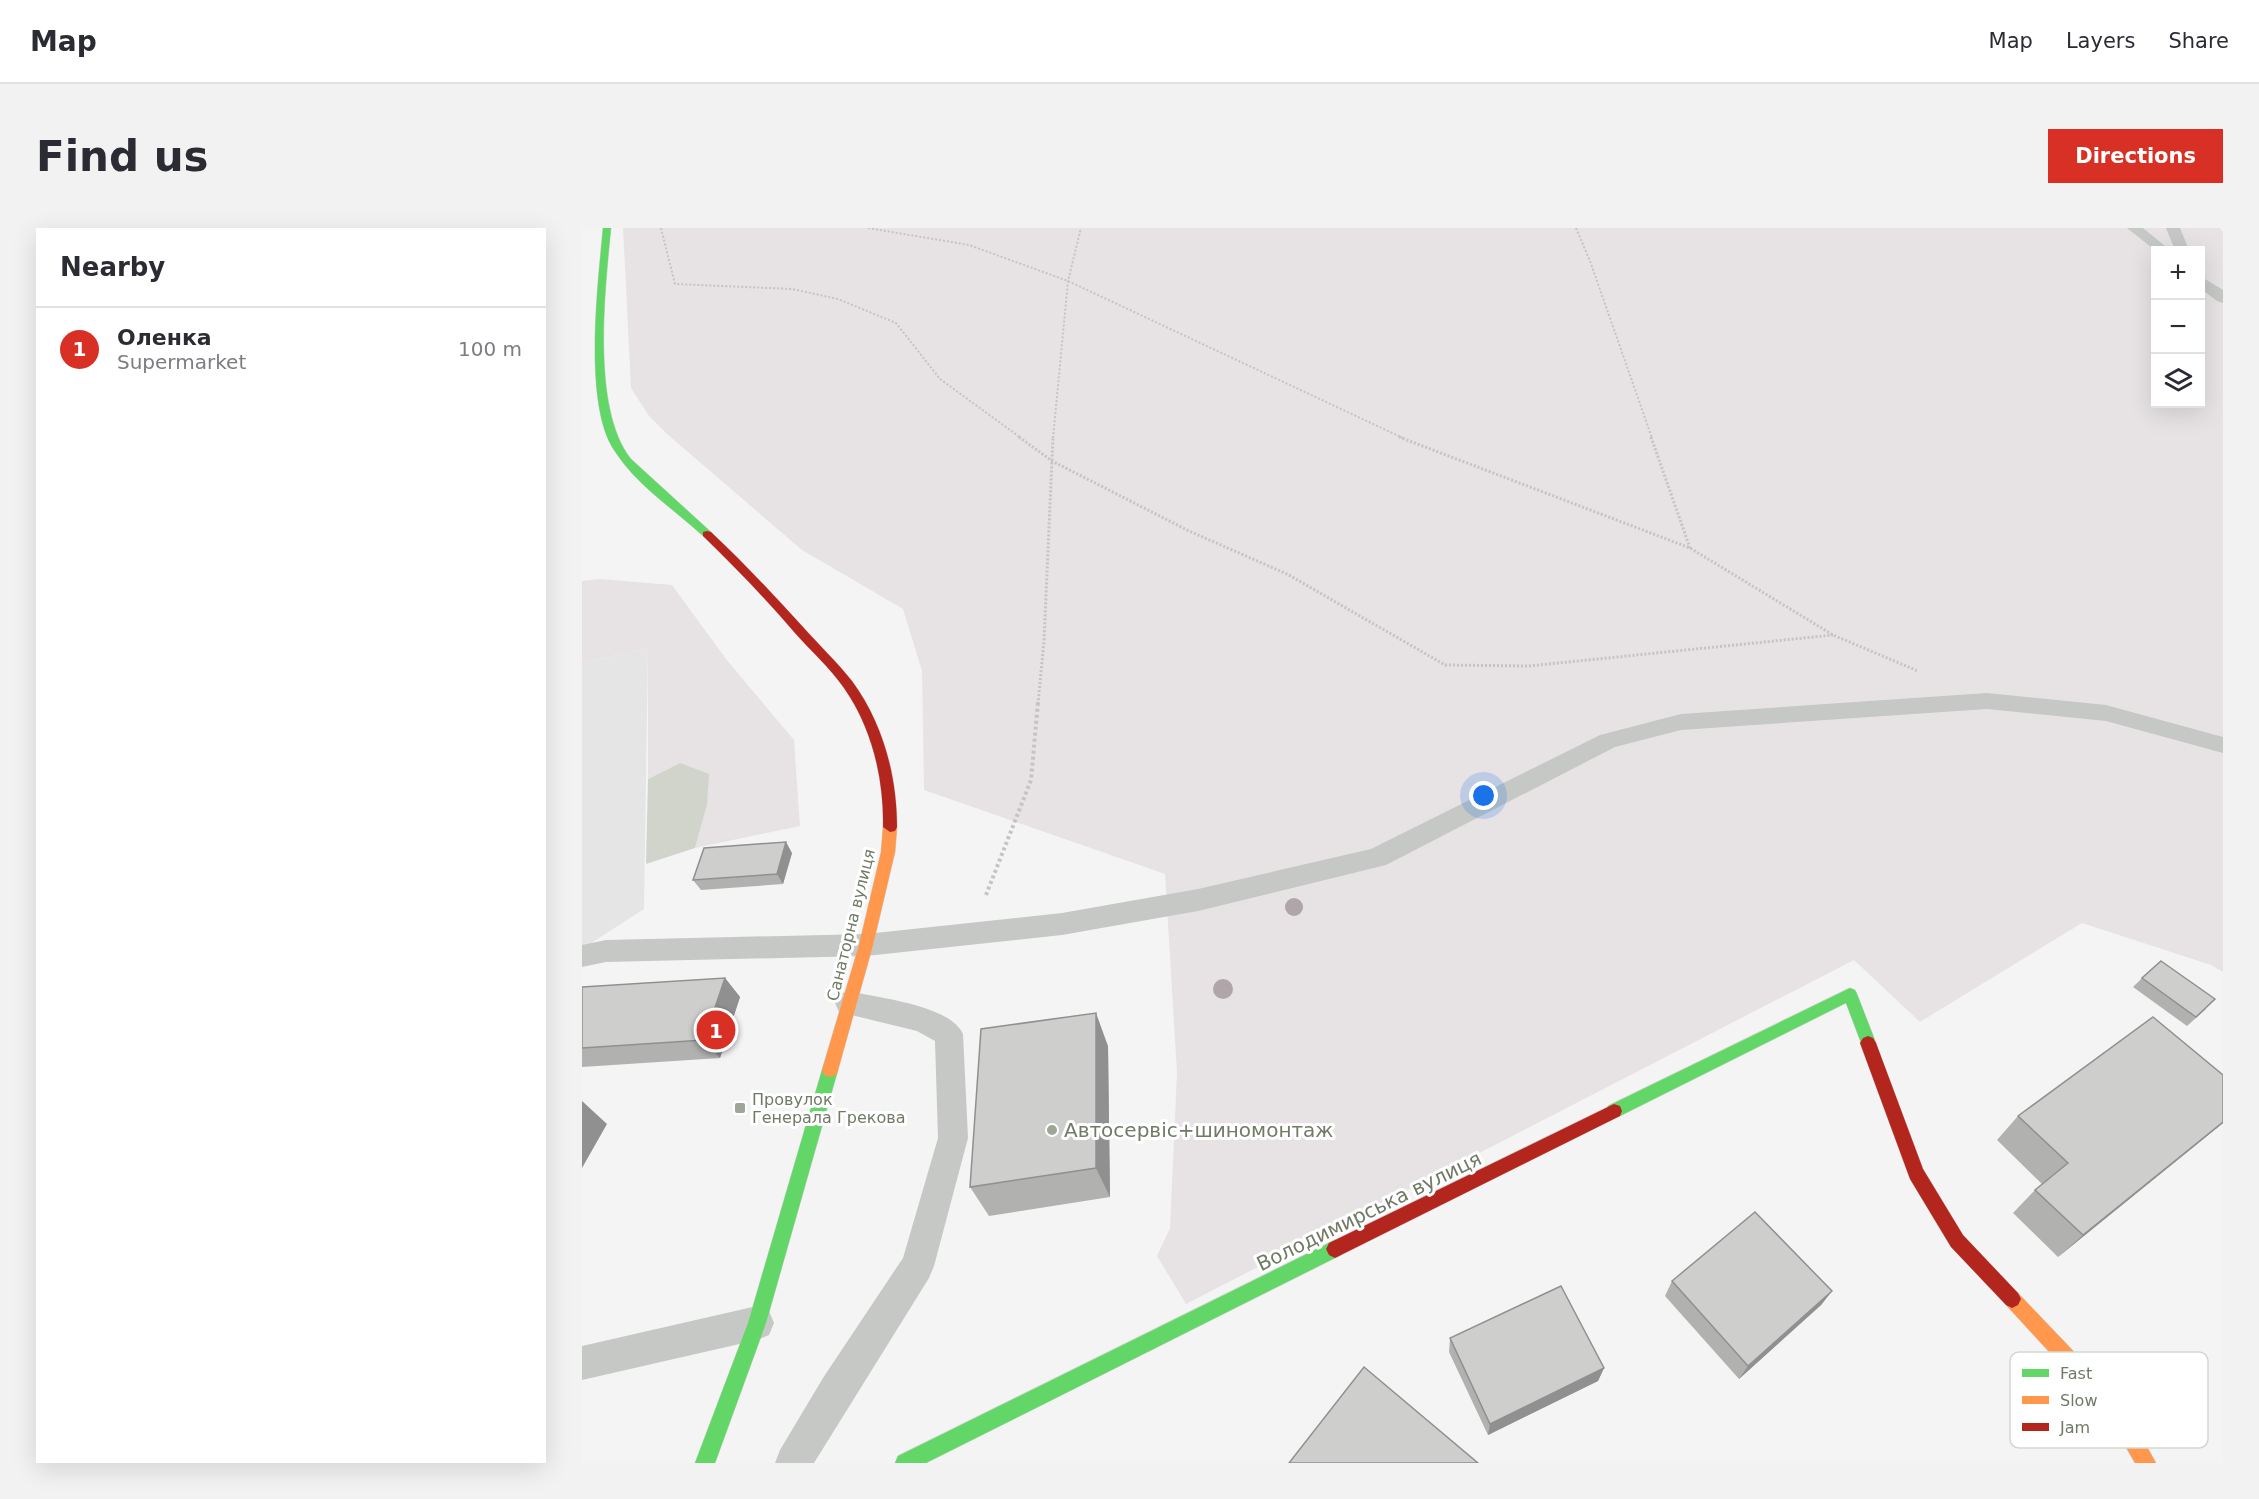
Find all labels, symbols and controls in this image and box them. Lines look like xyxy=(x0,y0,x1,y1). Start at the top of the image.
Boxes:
text: Map xyxy=(30,25,97,58)
text: Map xyxy=(1989,29,2033,53)
text: Layers xyxy=(2066,29,2135,53)
text: Share xyxy=(2168,29,2229,53)
button: Directions xyxy=(2048,129,2223,183)
text: Find us xyxy=(36,132,209,181)
map controls xyxy=(2151,246,2205,408)
button: + xyxy=(2151,246,2205,300)
text: Nearby xyxy=(60,252,165,282)
button: − xyxy=(2151,300,2205,354)
text: Оленка xyxy=(117,325,212,350)
text: 1 xyxy=(73,337,86,361)
text: 100 m xyxy=(458,337,522,361)
text: Supermarket xyxy=(117,350,246,374)
button: layers xyxy=(2151,354,2205,408)
your location xyxy=(1469,781,1498,810)
street label: Санаторна вулиця xyxy=(823,847,879,1003)
pin: 1 xyxy=(696,1008,736,1052)
place label: Провулок Генерала Грекова xyxy=(752,1090,905,1127)
marker: Провулок Генерала Грекова xyxy=(733,1101,747,1115)
place label: Автосервіс+шиномонтаж xyxy=(1064,1118,1333,1142)
marker: Автосервіс+шиномонтаж xyxy=(1045,1123,1059,1137)
street label: Володимирська вулиця xyxy=(1253,1146,1485,1276)
legend xyxy=(2010,1352,2208,1448)
text: Fast xyxy=(2060,1364,2092,1383)
text: Slow xyxy=(2060,1391,2097,1410)
text: Jam xyxy=(2059,1418,2090,1437)

